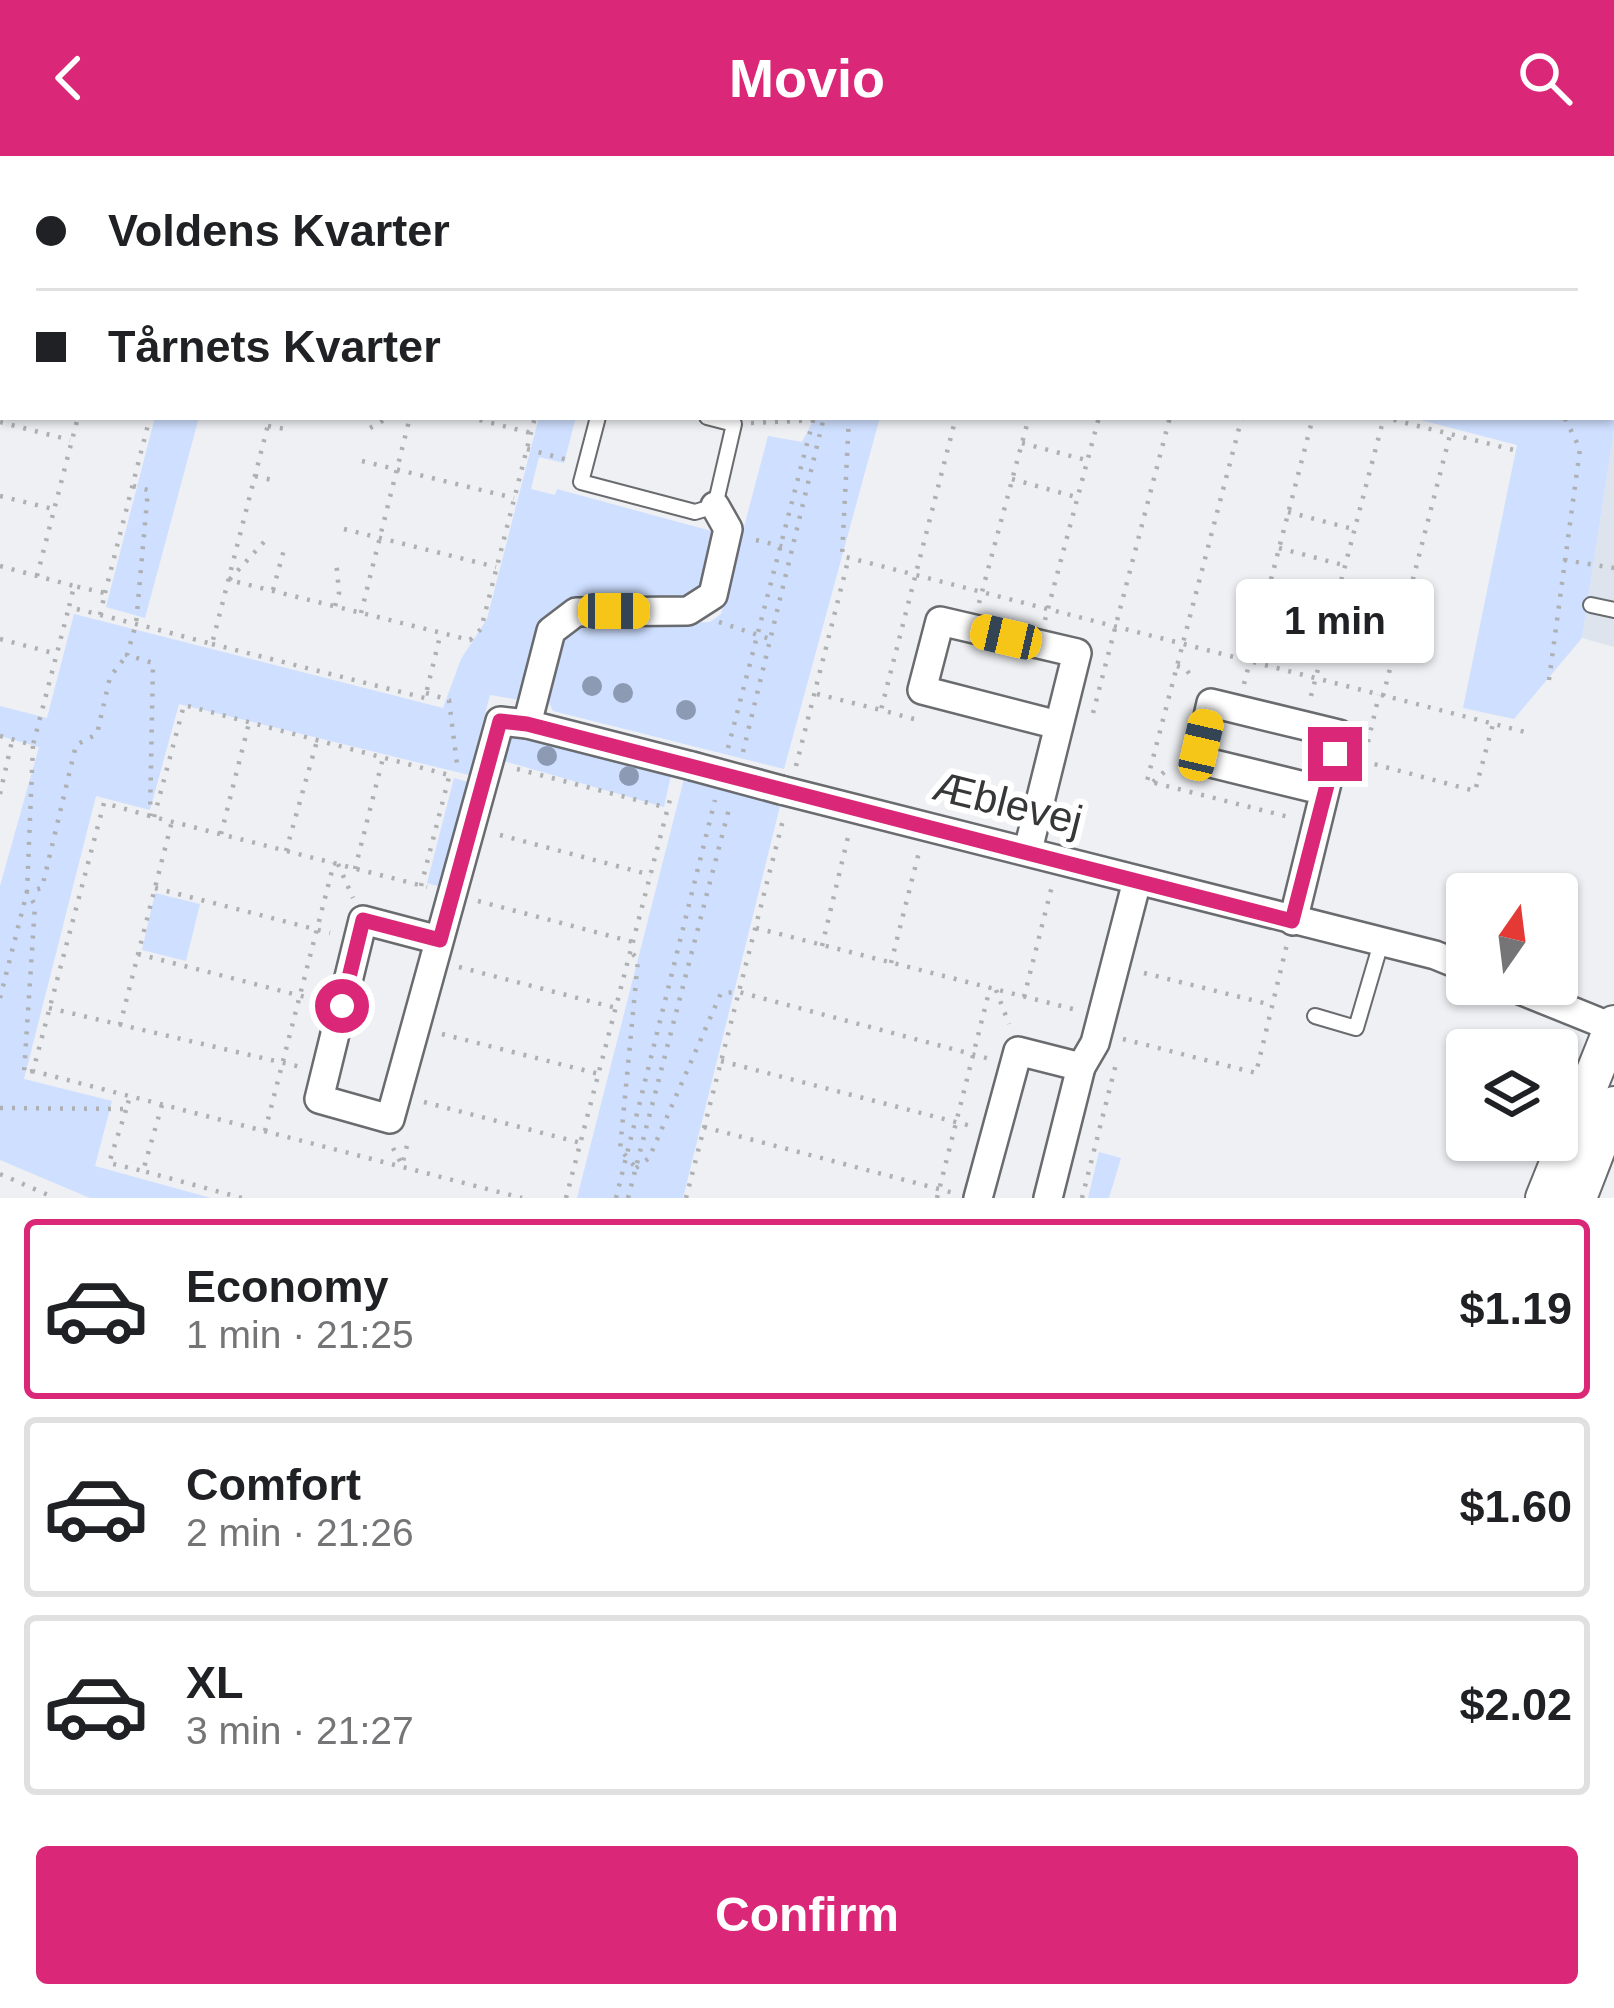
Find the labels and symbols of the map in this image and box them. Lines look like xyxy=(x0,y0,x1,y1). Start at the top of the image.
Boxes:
callout: 1 min xyxy=(1236,580,1434,664)
car xyxy=(578,593,650,629)
car xyxy=(967,611,1045,663)
car xyxy=(1175,706,1227,784)
route end xyxy=(1308,727,1362,781)
street label: Æblevej xyxy=(929,762,1087,844)
north arrow xyxy=(1446,873,1578,1005)
route start xyxy=(315,979,369,1033)

